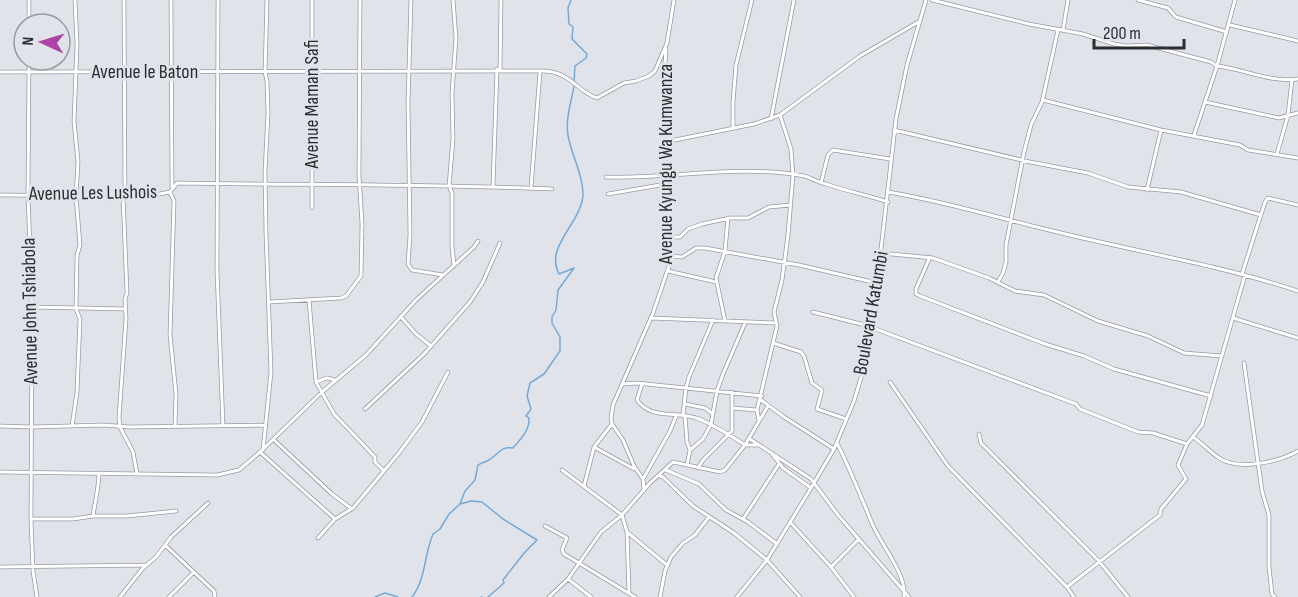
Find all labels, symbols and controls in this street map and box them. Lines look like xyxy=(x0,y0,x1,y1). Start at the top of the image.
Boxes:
north arrow xyxy=(12,12,72,72)
scale bar xyxy=(1094,12,1184,50)
text: 200 m xyxy=(1103,23,1141,44)
text: N xyxy=(19,36,38,46)
street label: Avenue Maman Safi xyxy=(300,40,324,169)
street label: Avenue le Baton xyxy=(91,60,198,84)
street label: Avenue Kyungu Wa Kumwanza xyxy=(654,64,678,265)
street label: Avenue Les Lushois xyxy=(28,180,157,206)
street label: Avenue John Tshiabola xyxy=(17,237,43,386)
street label: Boulevard Katumbi xyxy=(848,249,894,377)

